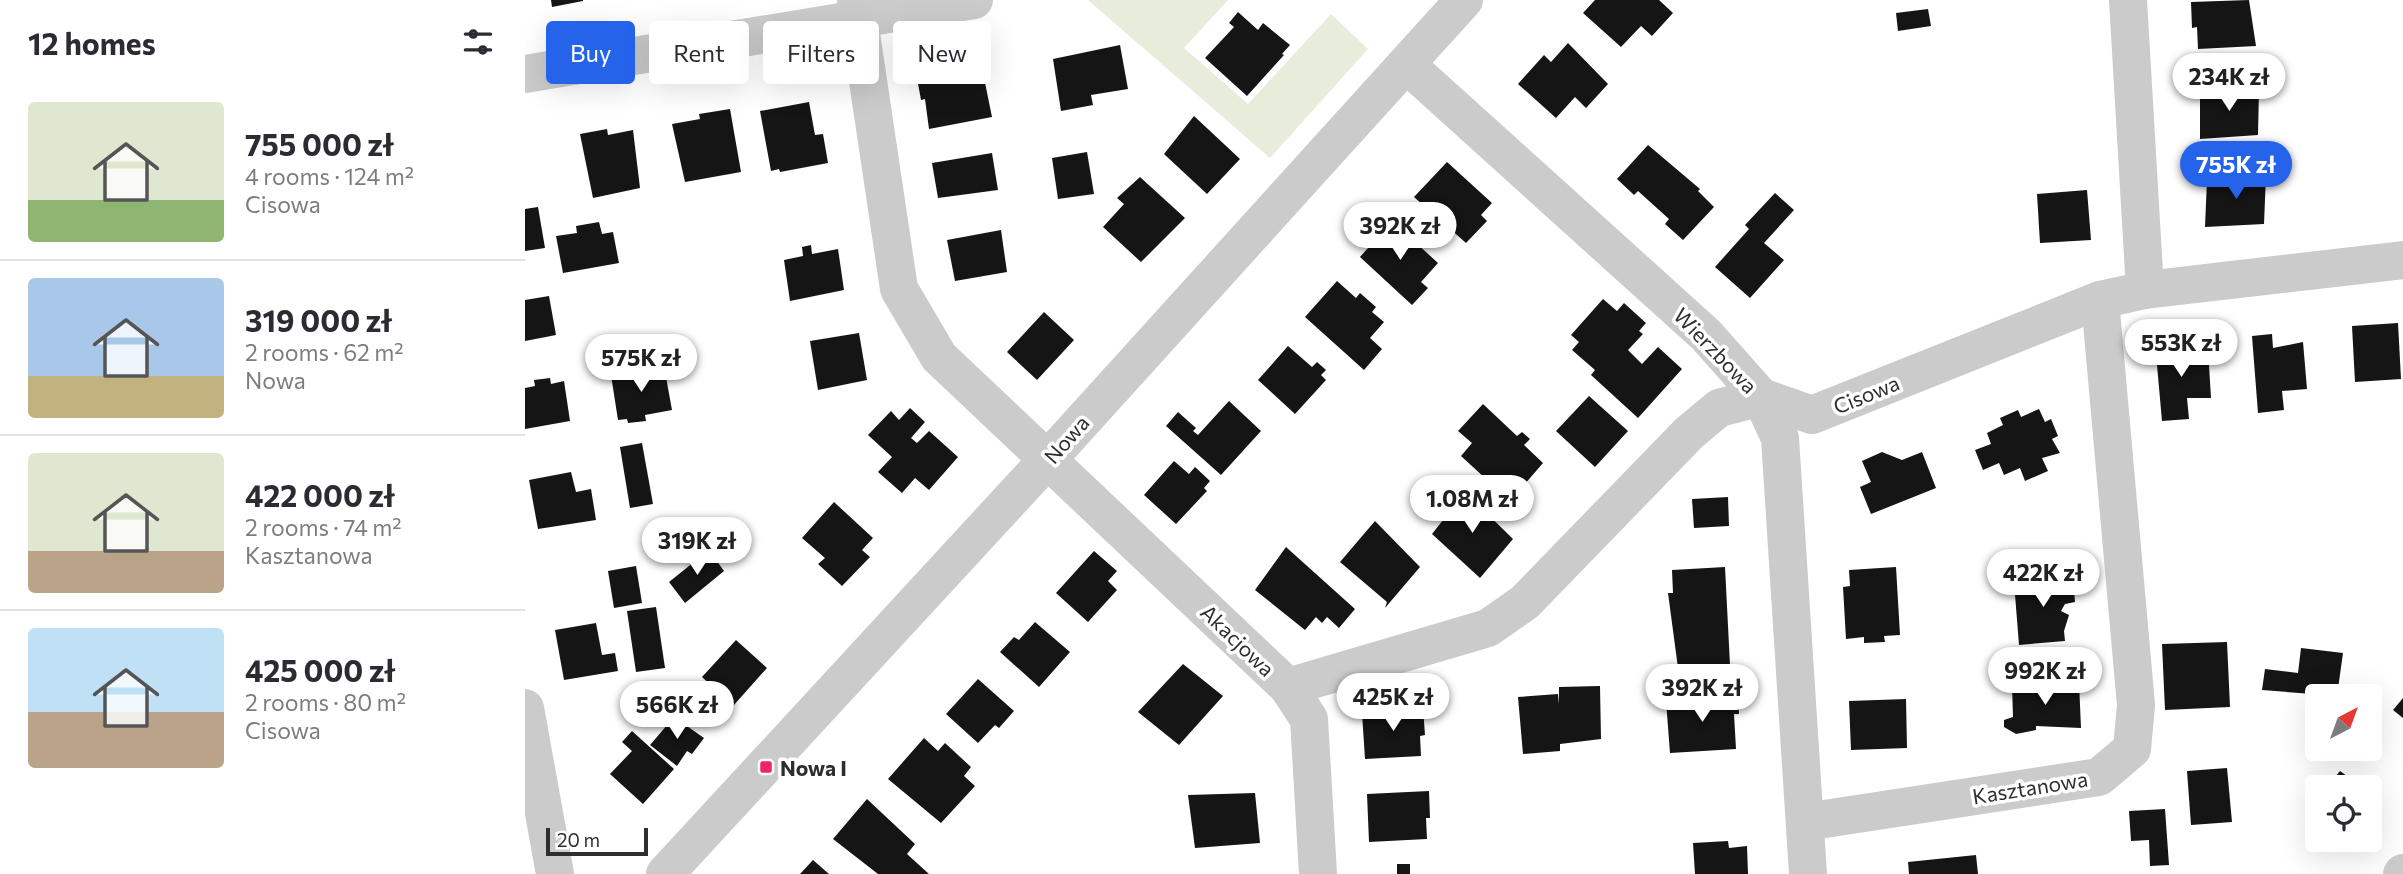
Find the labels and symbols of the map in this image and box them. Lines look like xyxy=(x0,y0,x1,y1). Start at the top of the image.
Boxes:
pin: 234K zł xyxy=(2164,54,2294,113)
pin: 755K zł xyxy=(2171,142,2301,201)
pin: 392K zł xyxy=(1335,202,1465,262)
street label: Wierzbowa xyxy=(1669,302,1763,398)
pin: 553K zł xyxy=(2116,320,2246,379)
pin: 575K zł xyxy=(576,334,706,394)
street label: Cisowa xyxy=(1829,369,1903,419)
street label: Nowa xyxy=(1038,410,1094,468)
pin: 1.08M zł xyxy=(1400,476,1544,535)
pin: 319K zł xyxy=(632,518,762,577)
pin: 422K zł xyxy=(1978,550,2108,609)
street label: Akacjowa xyxy=(1196,599,1280,681)
pin: 992K zł xyxy=(1980,648,2110,707)
pin: 392K zł xyxy=(1637,664,1767,724)
pin: 425K zł xyxy=(1328,674,1458,733)
pin: 566K zł xyxy=(612,682,742,741)
north arrow xyxy=(2305,684,2382,761)
place label: Nowa I xyxy=(780,755,847,780)
marker: Nowa I xyxy=(758,759,774,775)
street label: Kasztanowa xyxy=(1971,766,2089,808)
scale bar xyxy=(546,825,647,857)

